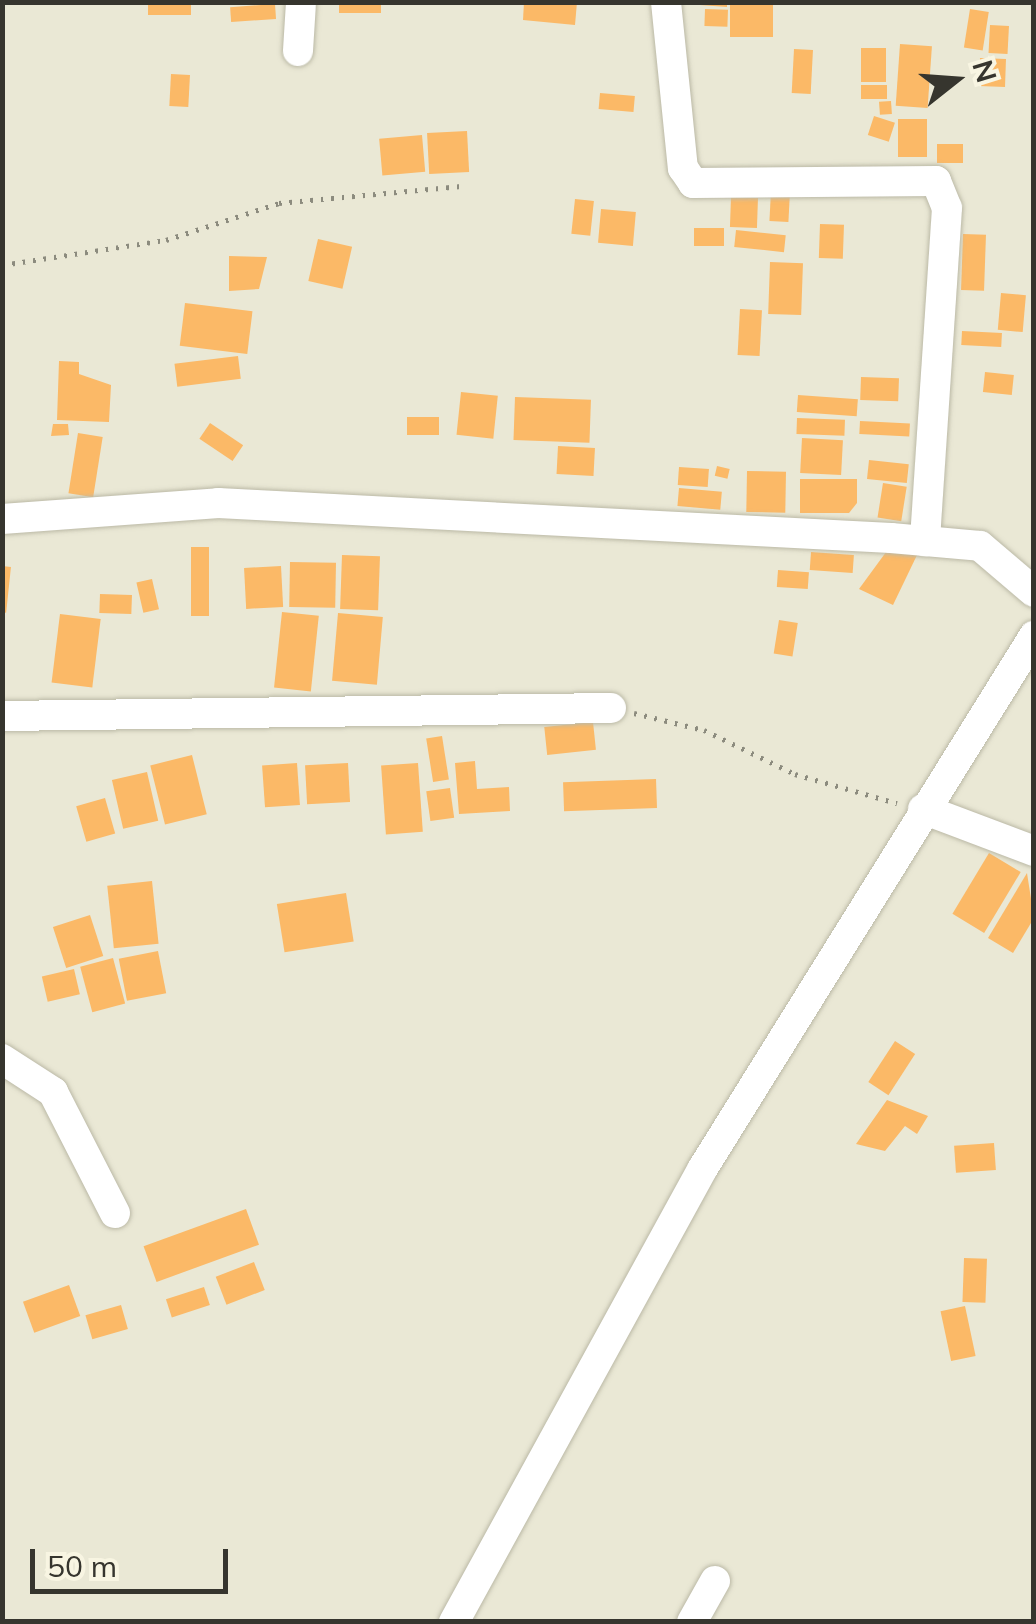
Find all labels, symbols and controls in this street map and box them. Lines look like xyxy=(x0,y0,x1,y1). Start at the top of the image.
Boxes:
north arrow xyxy=(906,30,1006,130)
text: N xyxy=(965,56,1005,86)
scale bar xyxy=(35,1529,232,1591)
text: 50 m xyxy=(47,1547,117,1585)

